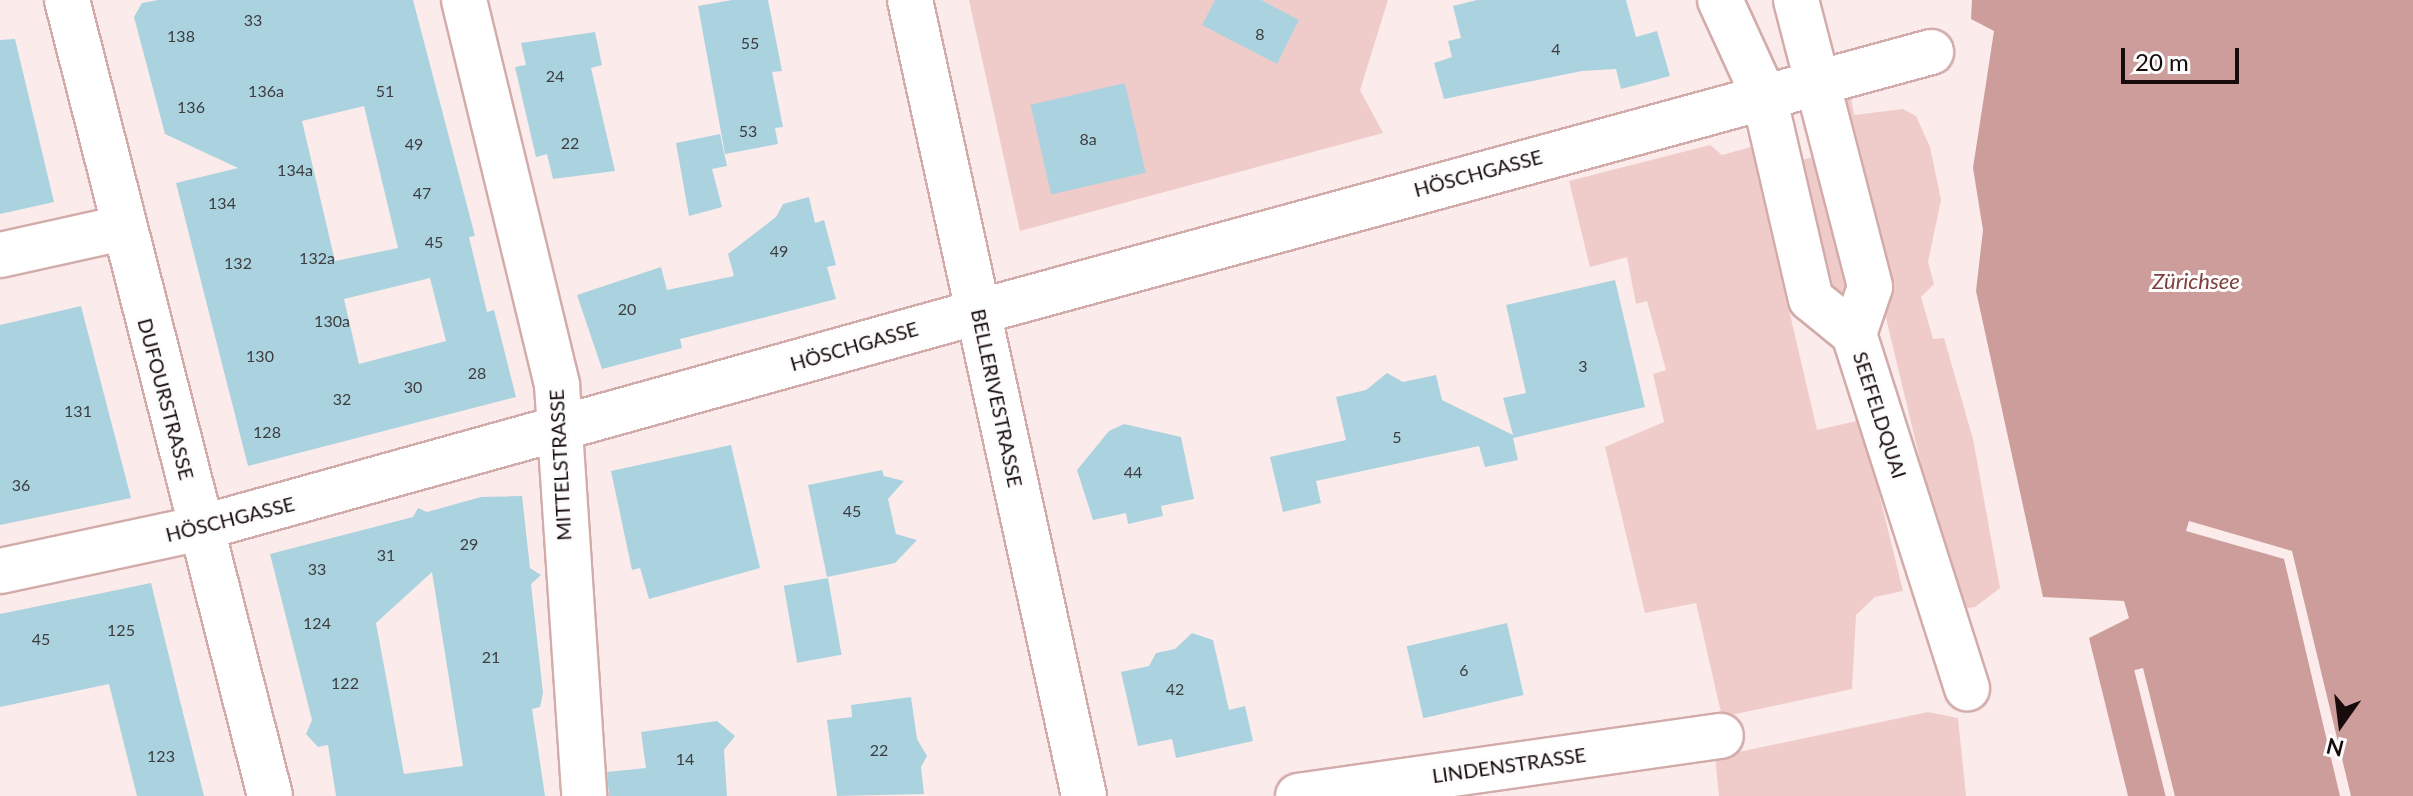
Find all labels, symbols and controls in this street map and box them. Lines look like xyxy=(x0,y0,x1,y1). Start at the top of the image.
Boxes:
house number: 33 xyxy=(244,10,262,30)
house number: 8 xyxy=(1255,24,1265,44)
house number: 138 xyxy=(167,26,195,46)
scale bar xyxy=(2125,32,2243,82)
house number: 55 xyxy=(741,33,759,53)
house number: 4 xyxy=(1551,39,1561,59)
text: 20 m xyxy=(2135,47,2189,76)
house number: 24 xyxy=(546,66,564,86)
house number: 136a xyxy=(248,81,284,101)
house number: 51 xyxy=(376,81,394,101)
house number: 136 xyxy=(177,97,205,117)
house number: 53 xyxy=(739,121,757,141)
house number: 8a xyxy=(1079,129,1097,149)
house number: 22 xyxy=(561,133,579,153)
house number: 49 xyxy=(405,134,423,154)
street label: HÖSCHGASSE xyxy=(1411,144,1545,202)
house number: 134a xyxy=(277,160,313,180)
house number: 47 xyxy=(413,183,431,203)
house number: 134 xyxy=(208,193,236,213)
house number: 45 xyxy=(425,232,443,252)
house number: 49 xyxy=(770,241,788,261)
house number: 132a xyxy=(299,248,335,268)
house number: 132 xyxy=(224,253,252,273)
water label: Zürichsee xyxy=(2152,268,2240,294)
house number: 20 xyxy=(618,299,636,319)
street label: BELLERIVESTRASSE xyxy=(966,307,1028,489)
house number: 130a xyxy=(314,311,350,331)
street label: DUFOURSTRASSE xyxy=(133,316,199,482)
street label: HÖSCHGASSE xyxy=(787,316,921,376)
house number: 130 xyxy=(246,346,274,366)
street label: SEEFELDQUAI xyxy=(1848,349,1912,481)
house number: 3 xyxy=(1578,356,1588,376)
house number: 28 xyxy=(468,363,486,383)
house number: 30 xyxy=(404,377,422,397)
house number: 32 xyxy=(333,389,351,409)
street label: MITTELSTRASSE xyxy=(544,389,576,541)
house number: 131 xyxy=(64,401,92,421)
house number: 128 xyxy=(253,422,281,442)
house number: 5 xyxy=(1392,427,1402,447)
house number: 44 xyxy=(1124,462,1142,482)
house number: 36 xyxy=(12,475,30,495)
street label: HÖSCHGASSE xyxy=(163,491,297,547)
house number: 45 xyxy=(843,501,861,521)
house number: 29 xyxy=(460,534,478,554)
house number: 31 xyxy=(377,545,395,565)
house number: 33 xyxy=(308,559,326,579)
house number: 124 xyxy=(303,613,331,633)
house number: 125 xyxy=(107,620,135,640)
house number: 45 xyxy=(32,629,50,649)
house number: 21 xyxy=(482,647,500,667)
house number: 6 xyxy=(1459,660,1469,680)
house number: 122 xyxy=(331,673,359,693)
house number: 42 xyxy=(1166,679,1184,699)
north arrow xyxy=(2301,684,2381,764)
text: N xyxy=(2324,733,2347,763)
house number: 22 xyxy=(870,740,888,760)
street label: LINDENSTRASSE xyxy=(1431,742,1587,788)
house number: 123 xyxy=(147,746,175,766)
house number: 14 xyxy=(676,749,694,769)

